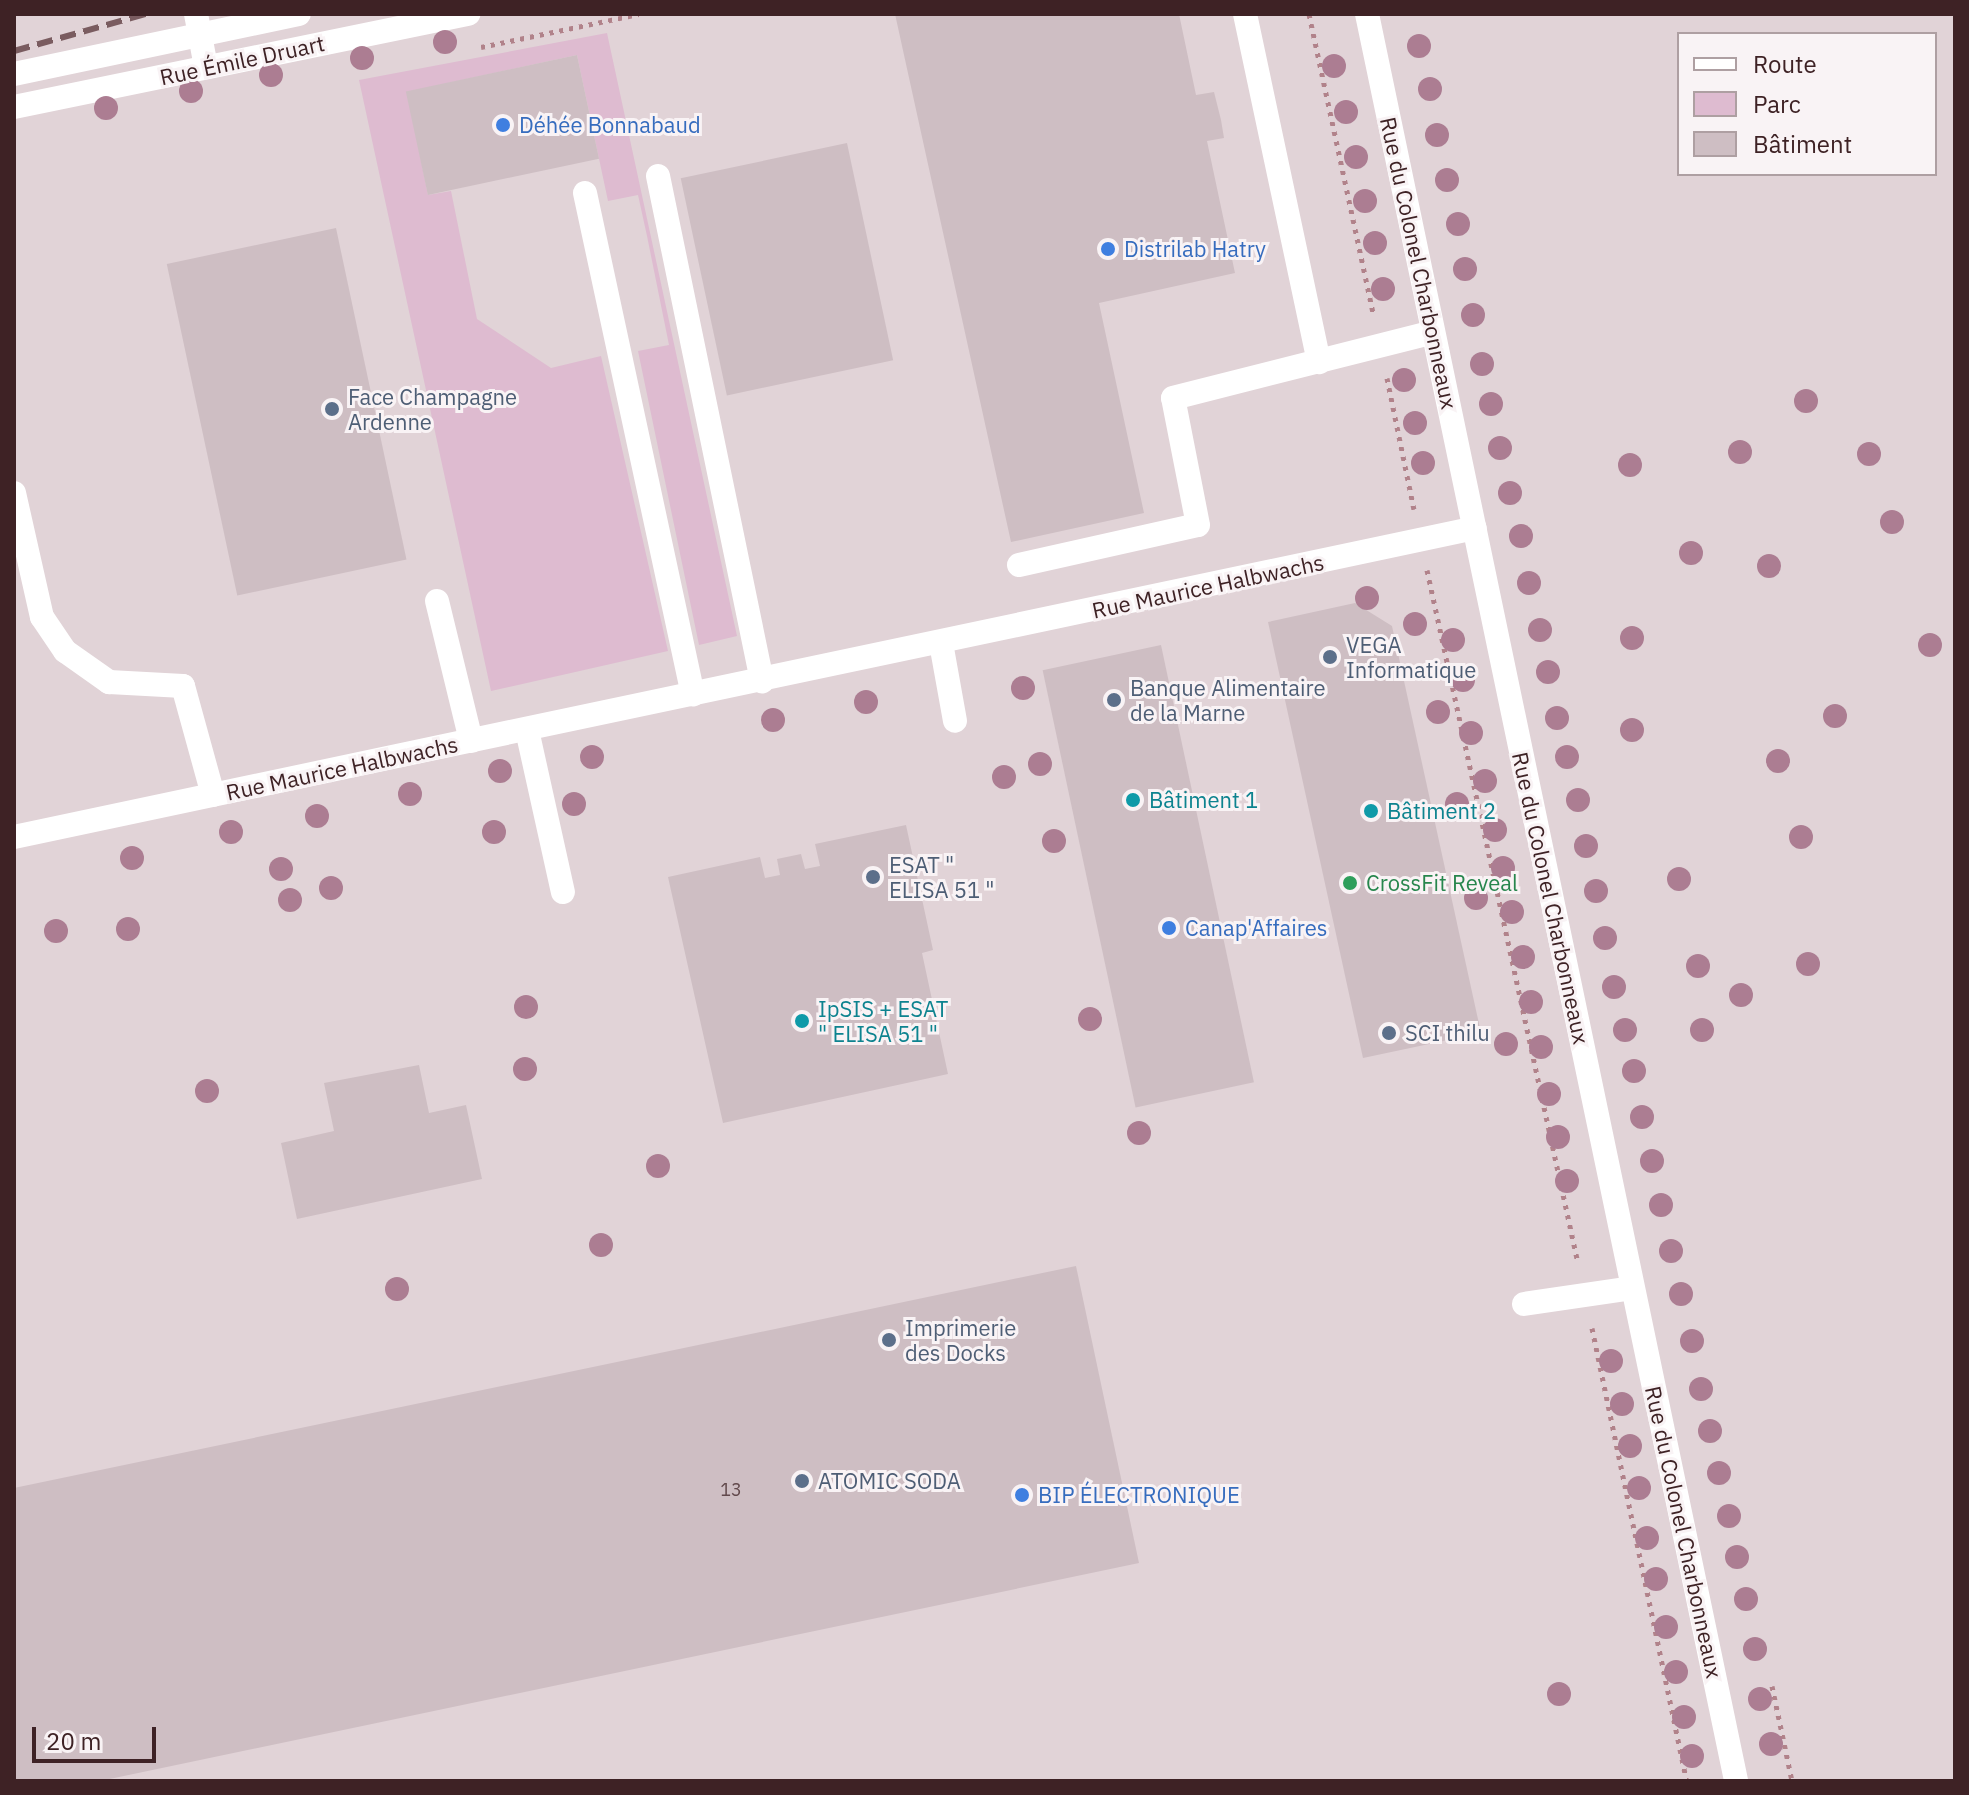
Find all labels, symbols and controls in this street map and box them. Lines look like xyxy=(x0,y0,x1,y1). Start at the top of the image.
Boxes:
street label: Rue Émile Druart xyxy=(157,30,327,90)
legend xyxy=(1677,32,1937,176)
text: Route xyxy=(1753,48,1817,80)
text: Parc xyxy=(1753,88,1801,120)
place label: Déhée Bonnabaud xyxy=(519,112,701,138)
street label: Rue du Colonel Charbonneaux xyxy=(1375,115,1463,411)
marker: Déhée Bonnabaud xyxy=(494,116,512,134)
text: Bâtiment xyxy=(1753,128,1852,160)
place label: Distrilab Hatry xyxy=(1124,236,1266,262)
marker: Distrilab Hatry xyxy=(1099,240,1117,258)
place label: Face Champagne Ardenne xyxy=(348,383,517,434)
marker: Face Champagne Ardenne xyxy=(323,400,341,418)
street label: Rue Maurice Halbwachs xyxy=(1090,549,1326,623)
place label: VEGA Informatique xyxy=(1346,631,1476,682)
marker: VEGA Informatique xyxy=(1321,648,1339,666)
place label: Banque Alimentaire de la Marne xyxy=(1130,674,1326,726)
marker: Banque Alimentaire de la Marne xyxy=(1105,691,1123,709)
street label: Rue Maurice Halbwachs xyxy=(224,731,460,805)
street label: Rue du Colonel Charbonneaux xyxy=(1507,750,1595,1046)
place label: Bâtiment 1 xyxy=(1149,787,1258,813)
marker: Bâtiment 1 xyxy=(1124,791,1142,809)
place label: Bâtiment 2 xyxy=(1387,798,1496,824)
marker: Bâtiment 2 xyxy=(1362,802,1380,820)
place label: ESAT " ELISA 51 " xyxy=(889,851,995,902)
marker: ESAT " ELISA 51 " xyxy=(864,868,882,886)
place label: CrossFit Reveal xyxy=(1366,870,1518,896)
marker: CrossFit Reveal xyxy=(1341,874,1359,892)
place label: Canap'Affaires xyxy=(1185,915,1328,941)
marker: Canap'Affaires xyxy=(1160,919,1178,937)
place label: IpSIS + ESAT " ELISA 51 " xyxy=(818,995,948,1046)
marker: IpSIS + ESAT " ELISA 51 " xyxy=(793,1012,811,1030)
place label: SCI thilu xyxy=(1405,1020,1490,1046)
marker: SCI thilu xyxy=(1380,1024,1398,1042)
place label: Imprimerie des Docks xyxy=(905,1314,1016,1366)
marker: Imprimerie des Docks xyxy=(880,1331,898,1349)
street label: Rue du Colonel Charbonneaux xyxy=(1640,1384,1728,1680)
place label: ATOMIC SODA xyxy=(818,1468,961,1494)
marker: ATOMIC SODA xyxy=(793,1472,811,1490)
house number: 13 xyxy=(720,1479,742,1501)
place label: BIP ÉLECTRONIQUE xyxy=(1038,1482,1240,1508)
marker: BIP ÉLECTRONIQUE xyxy=(1013,1486,1031,1504)
scale bar xyxy=(36,1711,160,1761)
text: 20 m xyxy=(46,1725,101,1757)

